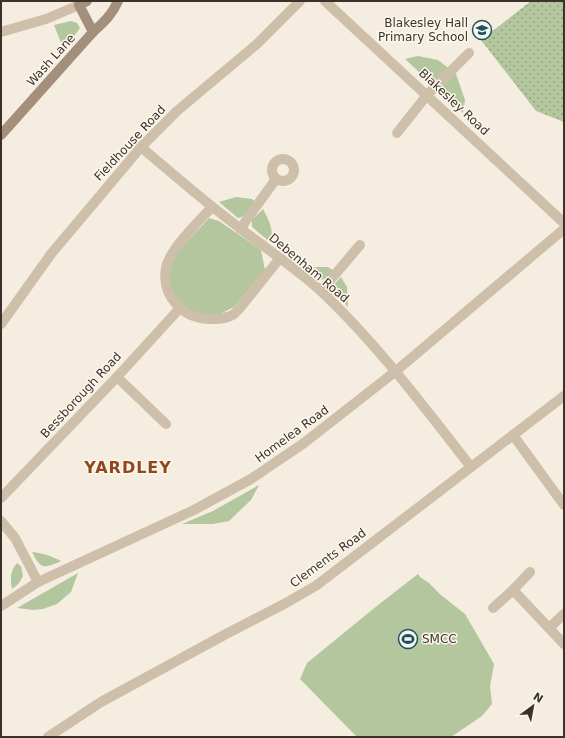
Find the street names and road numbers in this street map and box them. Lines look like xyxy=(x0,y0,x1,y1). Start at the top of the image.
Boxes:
street label: Wash Lane xyxy=(24,31,78,89)
street label: Blakesley Road xyxy=(416,66,492,138)
street label: Fieldhouse Road xyxy=(92,102,168,184)
street label: Debenham Road xyxy=(266,231,352,305)
street label: Bessborough Road xyxy=(38,349,124,441)
street label: Homelea Road xyxy=(253,403,331,465)
street label: Clements Road xyxy=(287,526,369,590)

